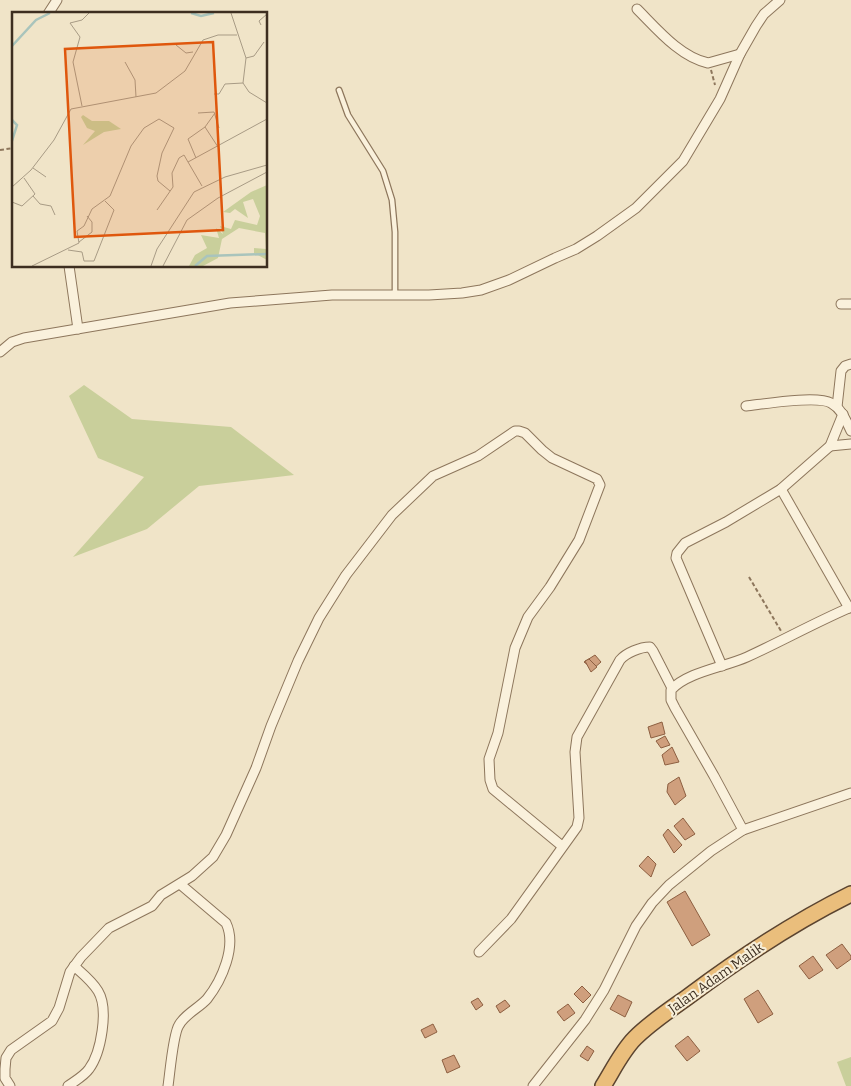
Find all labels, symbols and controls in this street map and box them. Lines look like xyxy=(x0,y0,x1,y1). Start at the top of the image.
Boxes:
inset map xyxy=(12,12,268,268)
street label: Jalan Adam Malik xyxy=(664,939,767,1018)

